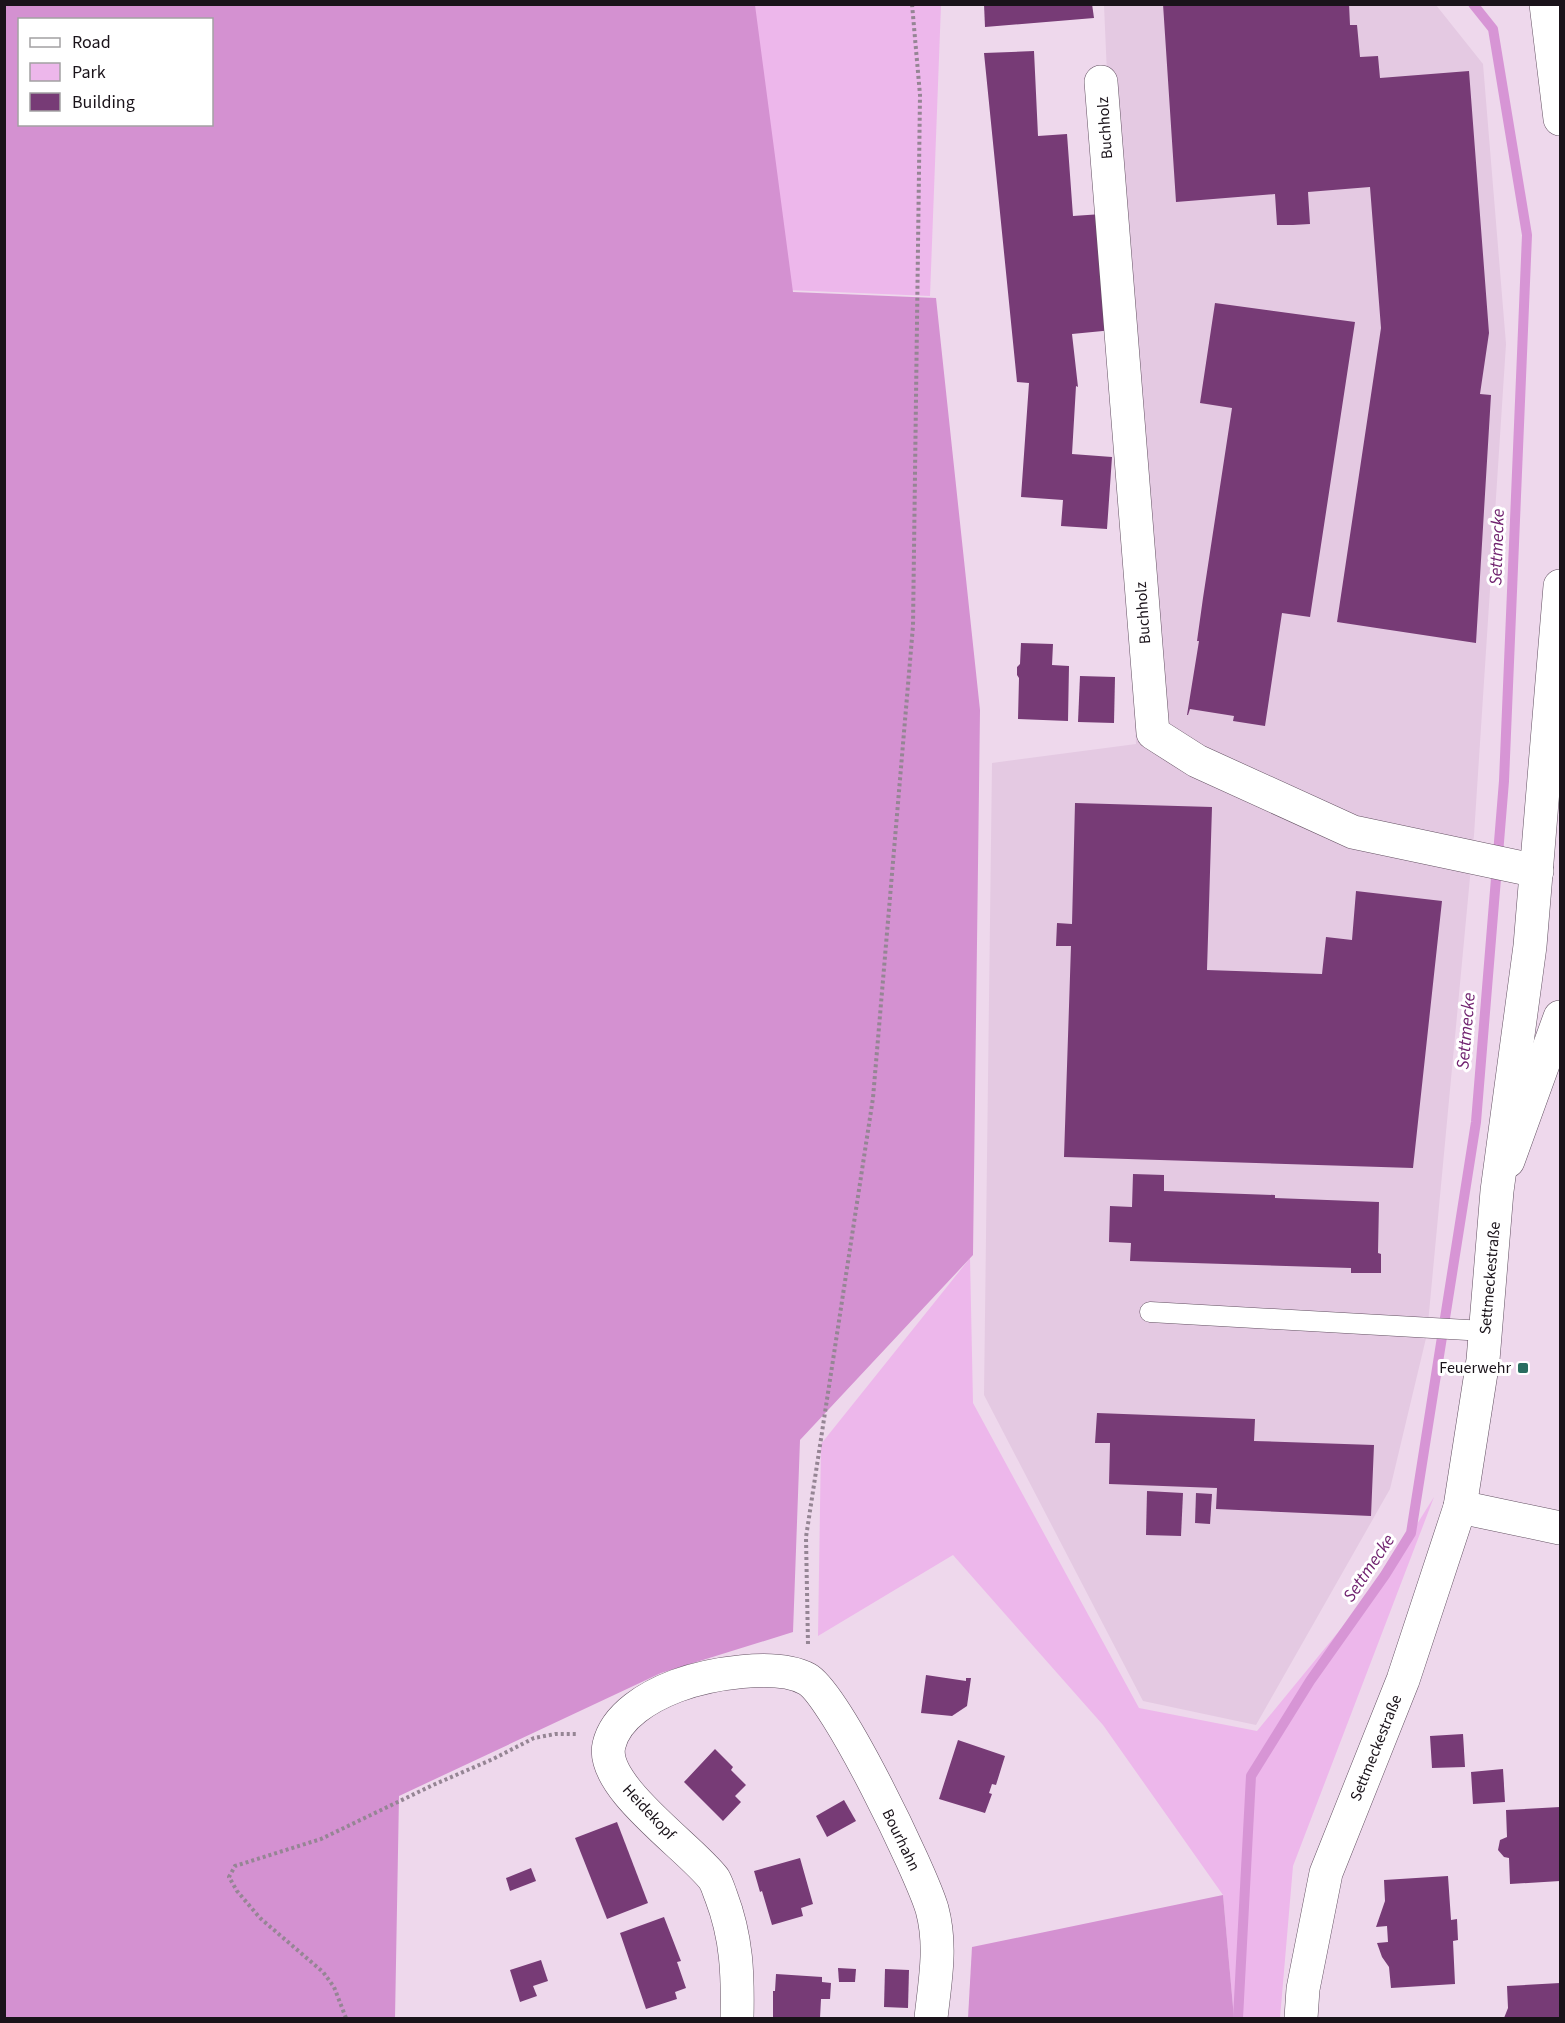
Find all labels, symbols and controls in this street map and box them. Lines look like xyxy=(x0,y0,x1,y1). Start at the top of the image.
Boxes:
legend xyxy=(18,18,213,126)
text: Road xyxy=(72,30,111,55)
text: Park xyxy=(72,60,106,85)
text: Building xyxy=(72,90,135,115)
street label: Buchholz xyxy=(1092,96,1118,160)
water label: Settmecke xyxy=(1483,508,1511,586)
street label: Buchholz xyxy=(1130,581,1156,645)
water label: Settmecke xyxy=(1450,991,1482,1070)
street label: Settmeckestraße xyxy=(1474,1221,1506,1335)
place label: Feuerwehr xyxy=(1439,1357,1511,1379)
marker: Feuerwehr xyxy=(1516,1361,1530,1375)
water label: Settmecke xyxy=(1337,1529,1401,1607)
street label: Settmeckestraße xyxy=(1345,1691,1407,1805)
street label: Heidekopf xyxy=(617,1779,681,1846)
street label: Bourhahn xyxy=(877,1805,925,1875)

